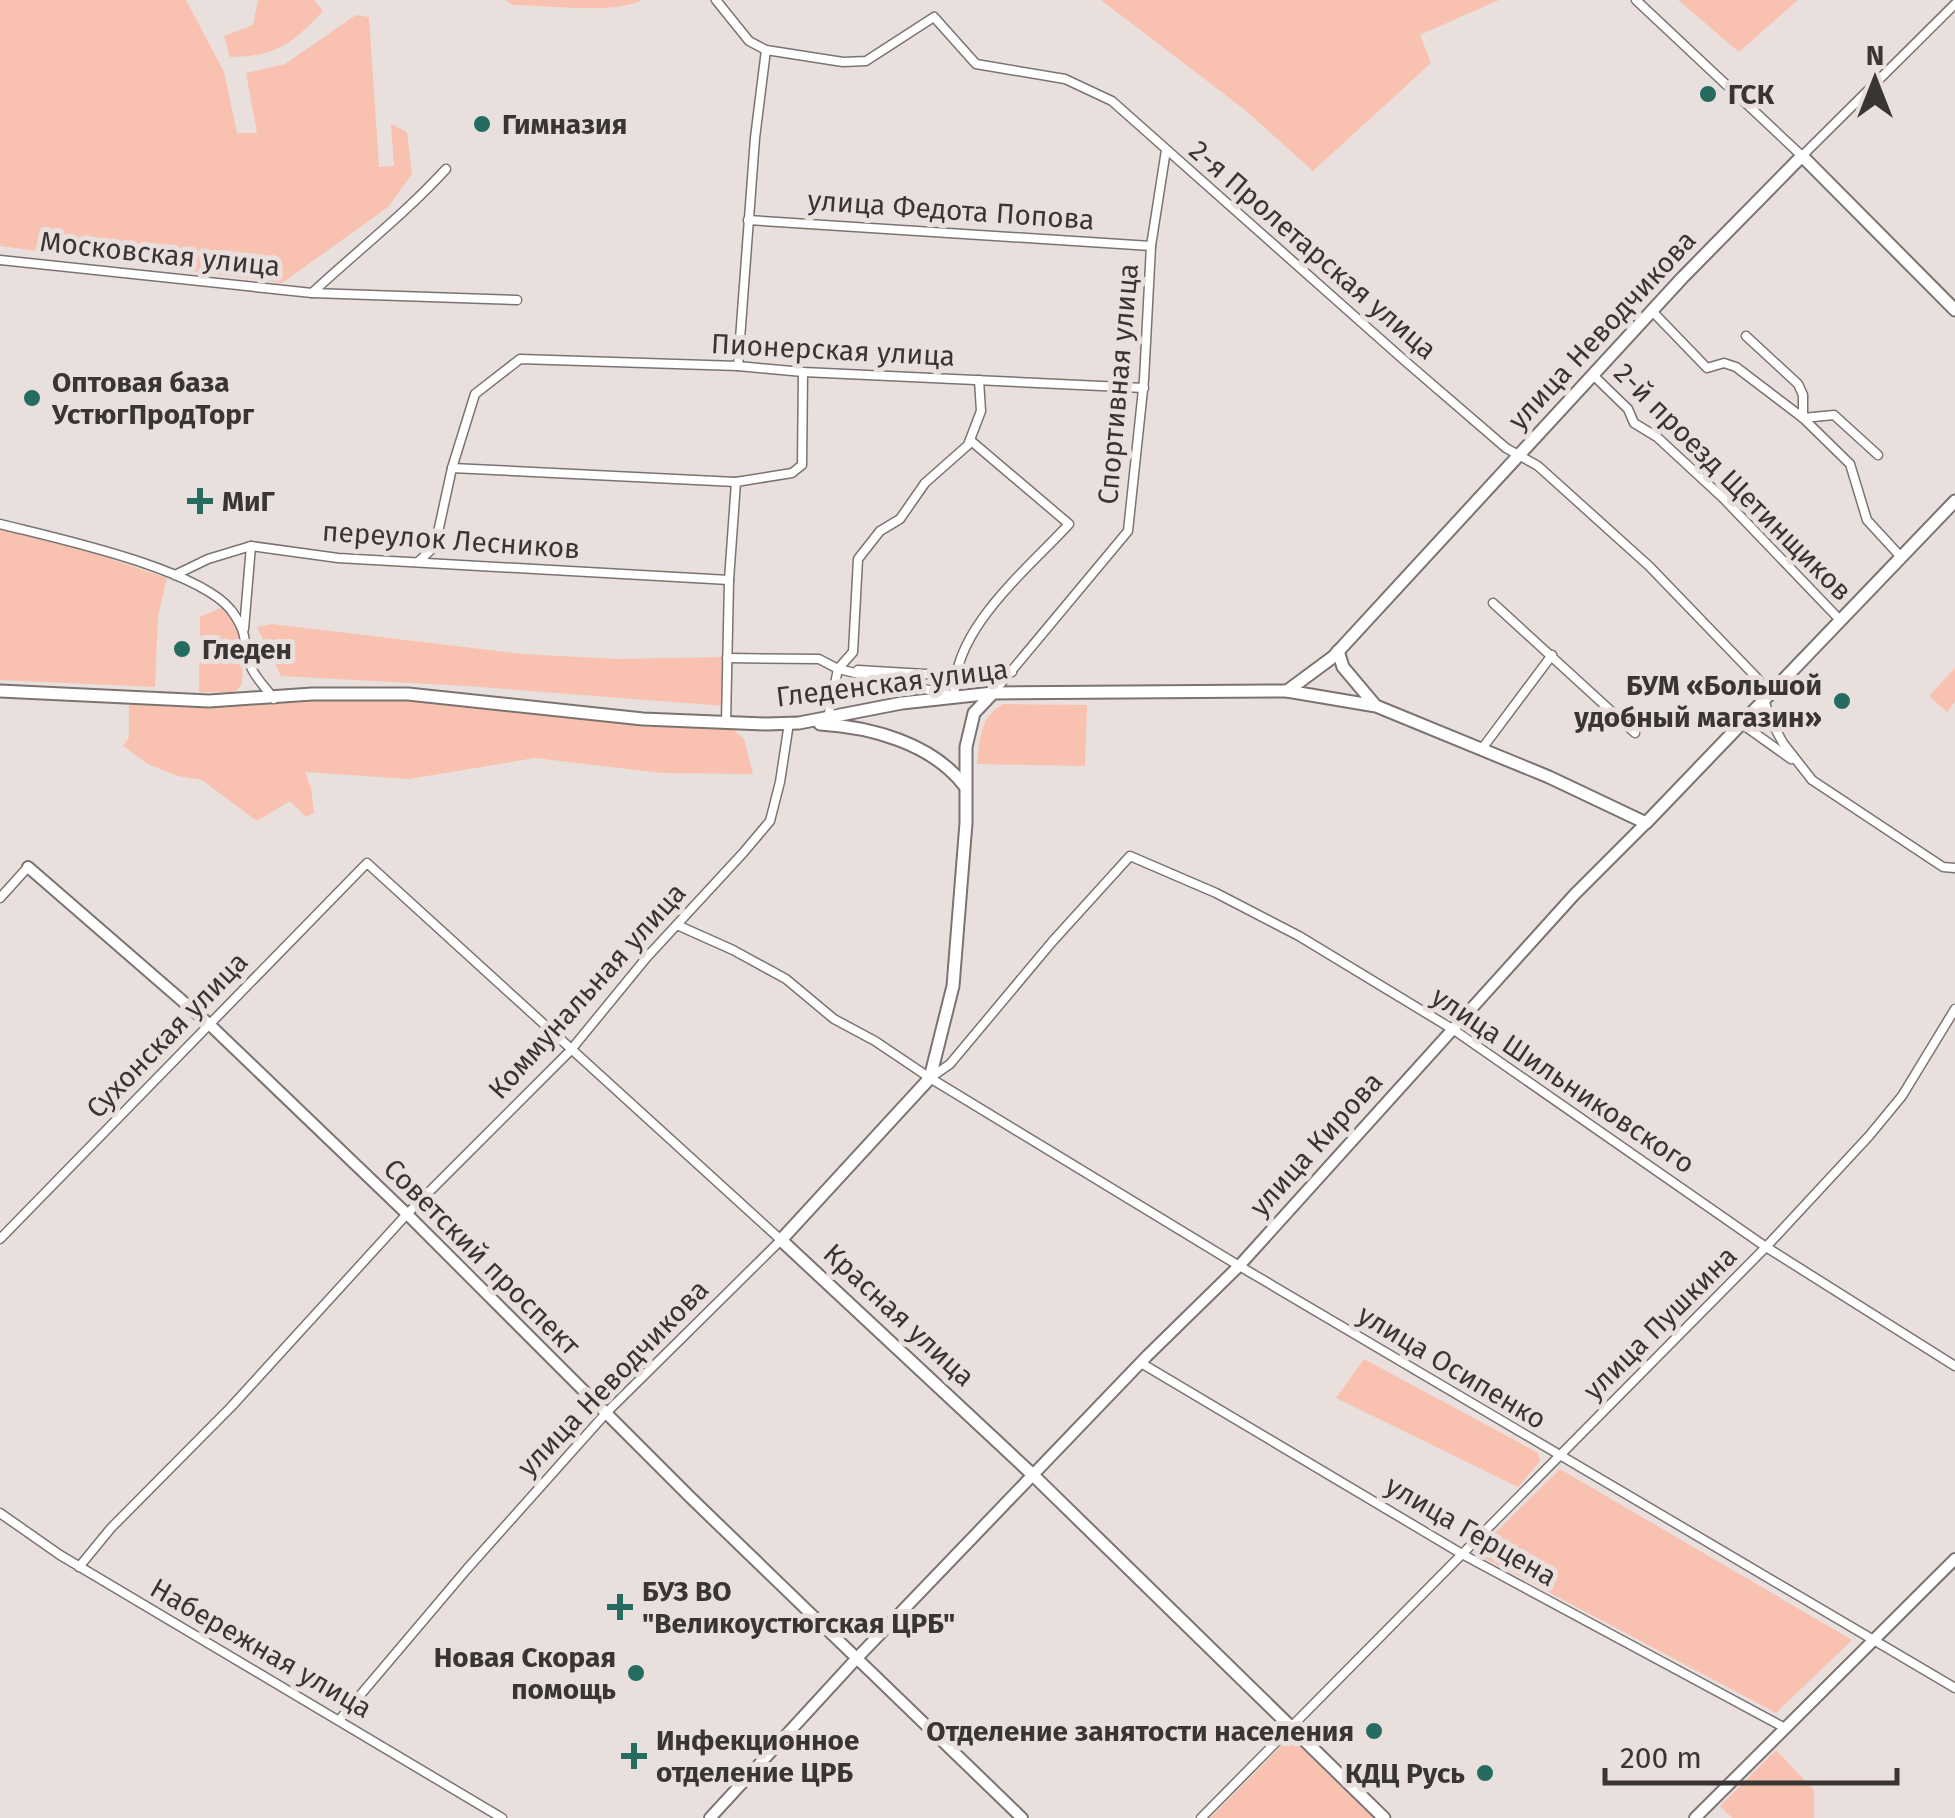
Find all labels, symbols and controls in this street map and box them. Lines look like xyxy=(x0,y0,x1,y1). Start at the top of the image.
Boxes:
north arrow xyxy=(1825,30,1925,130)
text: N xyxy=(1866,39,1884,72)
place label: ГСК xyxy=(1728,78,1775,111)
marker: ГСК xyxy=(1697,83,1719,105)
place label: Гимназия xyxy=(502,108,627,141)
marker: Гимназия xyxy=(471,113,493,135)
street label: 2-я Пролетарская улица xyxy=(1183,134,1443,366)
street label: улица Федота Попова xyxy=(806,184,1096,236)
street label: улица Неводчикова xyxy=(1501,223,1703,437)
street label: Московская улица xyxy=(38,225,282,283)
street label: Спортивная улица xyxy=(1091,262,1145,506)
street label: Пионерская улица xyxy=(710,327,956,373)
street label: 2-й проезд Щетинщиков xyxy=(1607,356,1859,608)
place label: Оптовая база УстюгПродТорг xyxy=(51,366,255,431)
marker: Оптовая база УстюгПродТорг xyxy=(21,387,43,409)
place label: МиГ xyxy=(222,485,276,518)
marker: МиГ xyxy=(187,488,213,514)
street label: переулок Лесников xyxy=(321,515,581,565)
place label: Гледен xyxy=(202,633,292,666)
marker: Гледен xyxy=(171,638,193,660)
street label: Гледенская улица xyxy=(774,652,1010,714)
place label: БУМ «Большой удобный магазин» xyxy=(1573,669,1822,734)
marker: БУМ «Большой удобный магазин» xyxy=(1831,690,1853,712)
street label: Коммунальная улица xyxy=(481,876,693,1106)
street label: Сухонская улица xyxy=(79,945,255,1125)
street label: улица Шильниковского xyxy=(1425,980,1701,1180)
street label: улица Кирова xyxy=(1243,1065,1389,1223)
street label: Советский проспект xyxy=(377,1152,587,1362)
street label: Красная улица xyxy=(817,1237,981,1393)
street label: улица Пушкина xyxy=(1576,1239,1744,1407)
street label: улица Неводчикова xyxy=(511,1273,715,1483)
street label: улица Осипенко xyxy=(1352,1298,1552,1436)
street label: улица Герцена xyxy=(1380,1469,1562,1593)
street label: Набережная улица xyxy=(144,1571,378,1725)
place label: БУЗ ВО "Великоустюгская ЦРБ" xyxy=(642,1575,955,1640)
marker: БУЗ ВО "Великоустюгская ЦРБ" xyxy=(607,1594,633,1620)
place label: Новая Скорая помощь xyxy=(434,1641,616,1706)
marker: Новая Скорая помощь xyxy=(625,1662,647,1684)
place label: Отделение занятости населения xyxy=(926,1715,1354,1748)
marker: Отделение занятости населения xyxy=(1363,1720,1385,1742)
scale bar xyxy=(1605,1723,1898,1785)
place label: Инфекционное отделение ЦРБ xyxy=(656,1724,859,1789)
text: 200 m xyxy=(1620,1740,1702,1776)
marker: Инфекционное отделение ЦРБ xyxy=(621,1743,647,1769)
place label: КДЦ Русь xyxy=(1345,1757,1465,1790)
marker: КДЦ Русь xyxy=(1474,1762,1496,1784)

